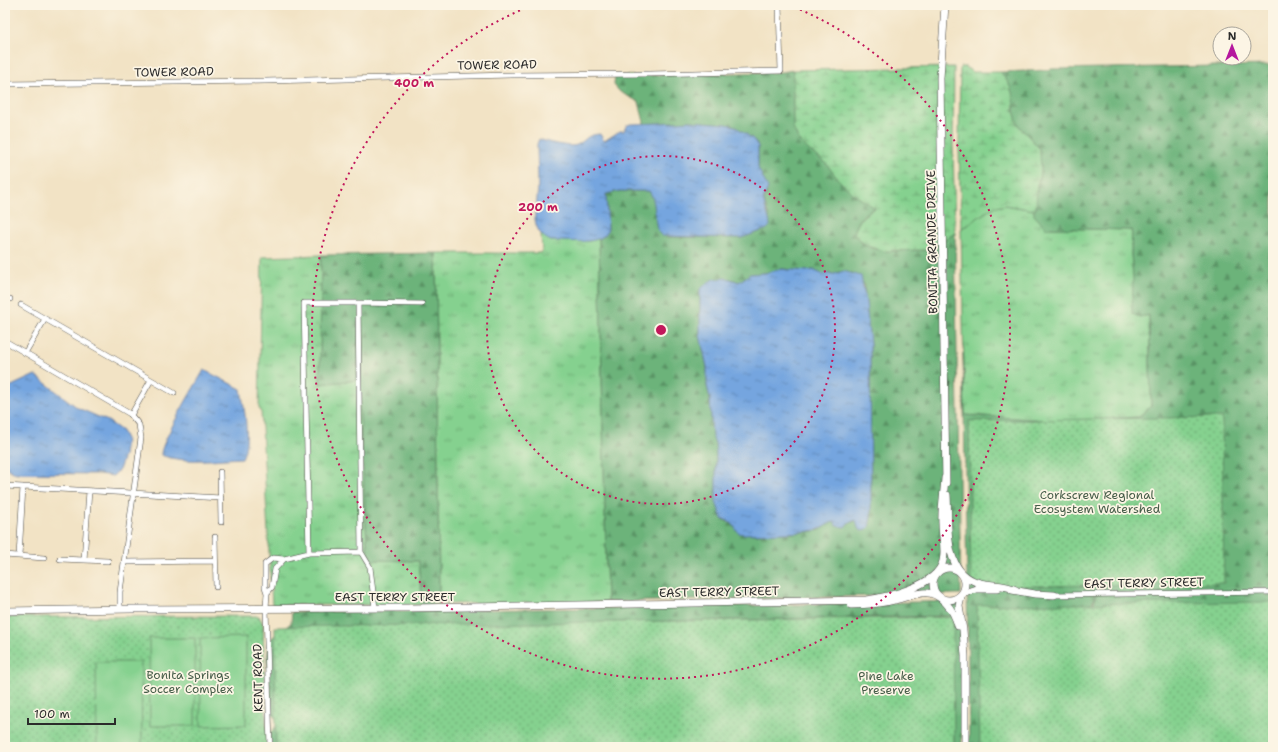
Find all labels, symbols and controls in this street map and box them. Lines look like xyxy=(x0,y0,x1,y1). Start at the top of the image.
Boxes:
north arrow xyxy=(1212,26,1252,66)
text: N xyxy=(1228,29,1237,44)
street label: TOWER ROAD xyxy=(457,56,537,74)
street label: TOWER ROAD xyxy=(134,63,214,81)
text: 400 m xyxy=(394,75,434,91)
street label: BONITA GRANDE DRIVE xyxy=(923,170,941,314)
text: 200 m xyxy=(518,199,558,215)
centre of rings xyxy=(654,323,668,337)
park label: Corkscrew Regional Ecosystem Watershed xyxy=(1034,487,1161,517)
street label: EAST TERRY STREET xyxy=(1084,574,1205,592)
street label: EAST TERRY STREET xyxy=(659,583,780,601)
street label: EAST TERRY STREET xyxy=(335,589,456,605)
street label: KENT ROAD xyxy=(249,644,267,712)
park label: Bonita Springs Soccer Complex xyxy=(143,667,233,697)
park label: Pine Lake Preserve xyxy=(858,668,914,698)
scale bar xyxy=(28,700,115,726)
text: 100 m xyxy=(34,706,70,722)

